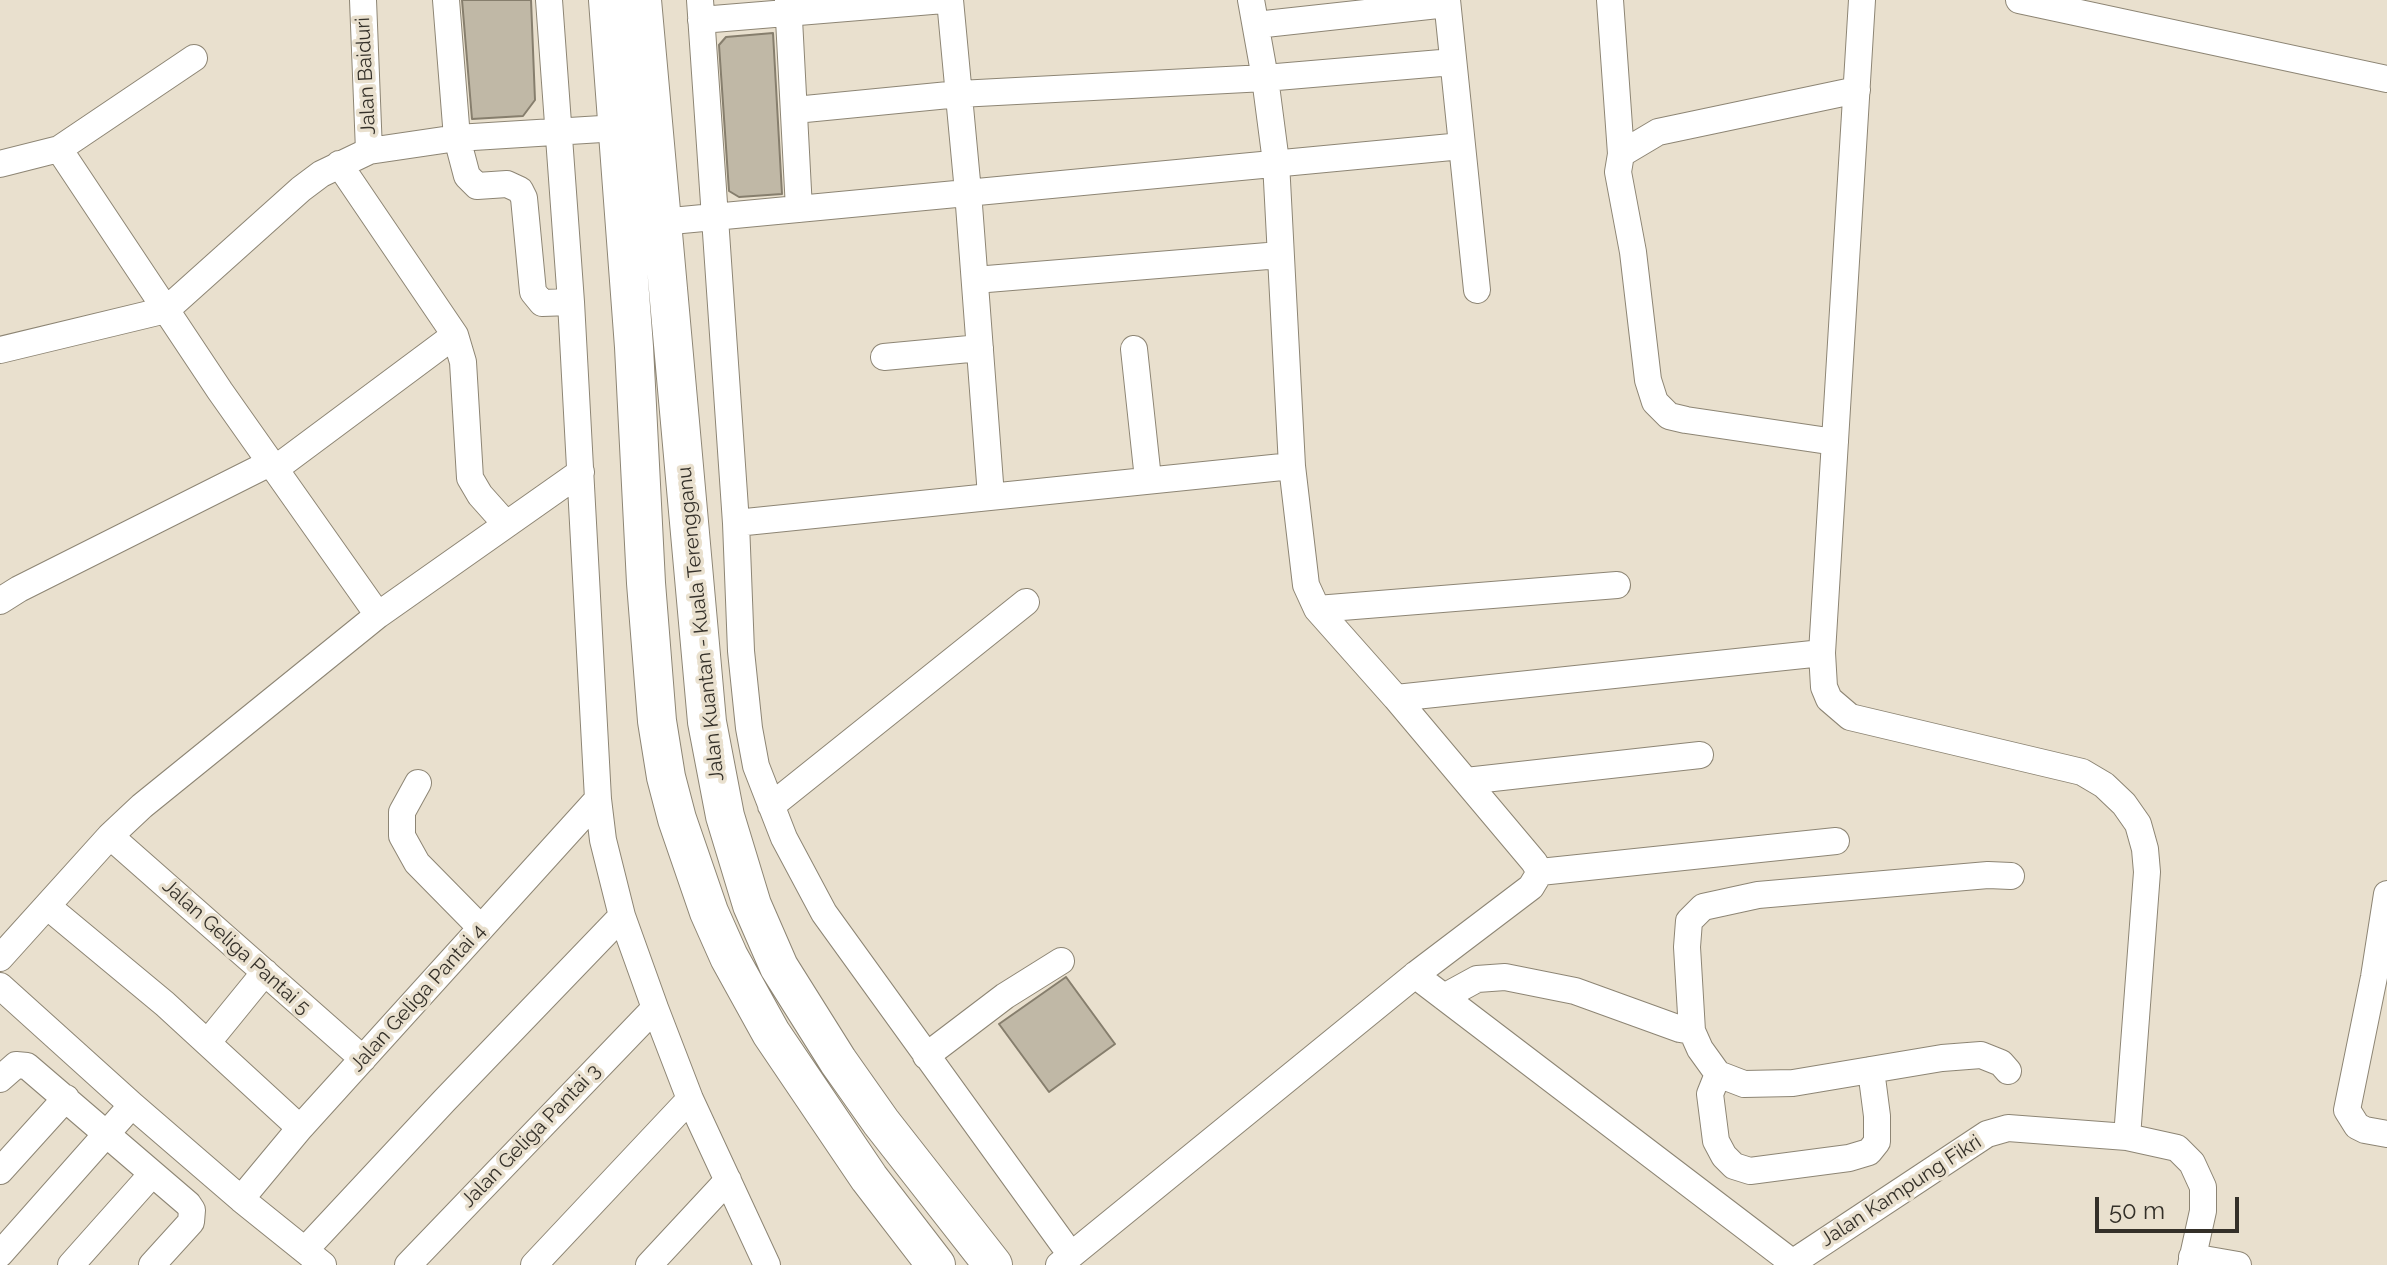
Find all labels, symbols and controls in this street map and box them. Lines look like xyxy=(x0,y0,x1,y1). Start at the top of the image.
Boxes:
street label: Jalan Baiduri xyxy=(351,17,381,135)
street label: Jalan Kuantan - Kuala Terengganu xyxy=(673,466,729,782)
street label: Jalan Geliga Pantai 5 xyxy=(157,874,315,1020)
street label: Jalan Geliga Pantai 4 xyxy=(345,919,491,1077)
street label: Jalan Geliga Pantai 3 xyxy=(456,1059,606,1213)
street label: Jalan Kampung Fikri xyxy=(1816,1130,1986,1252)
scale bar xyxy=(2099,1181,2243,1231)
text: 50 m xyxy=(2109,1196,2165,1225)

